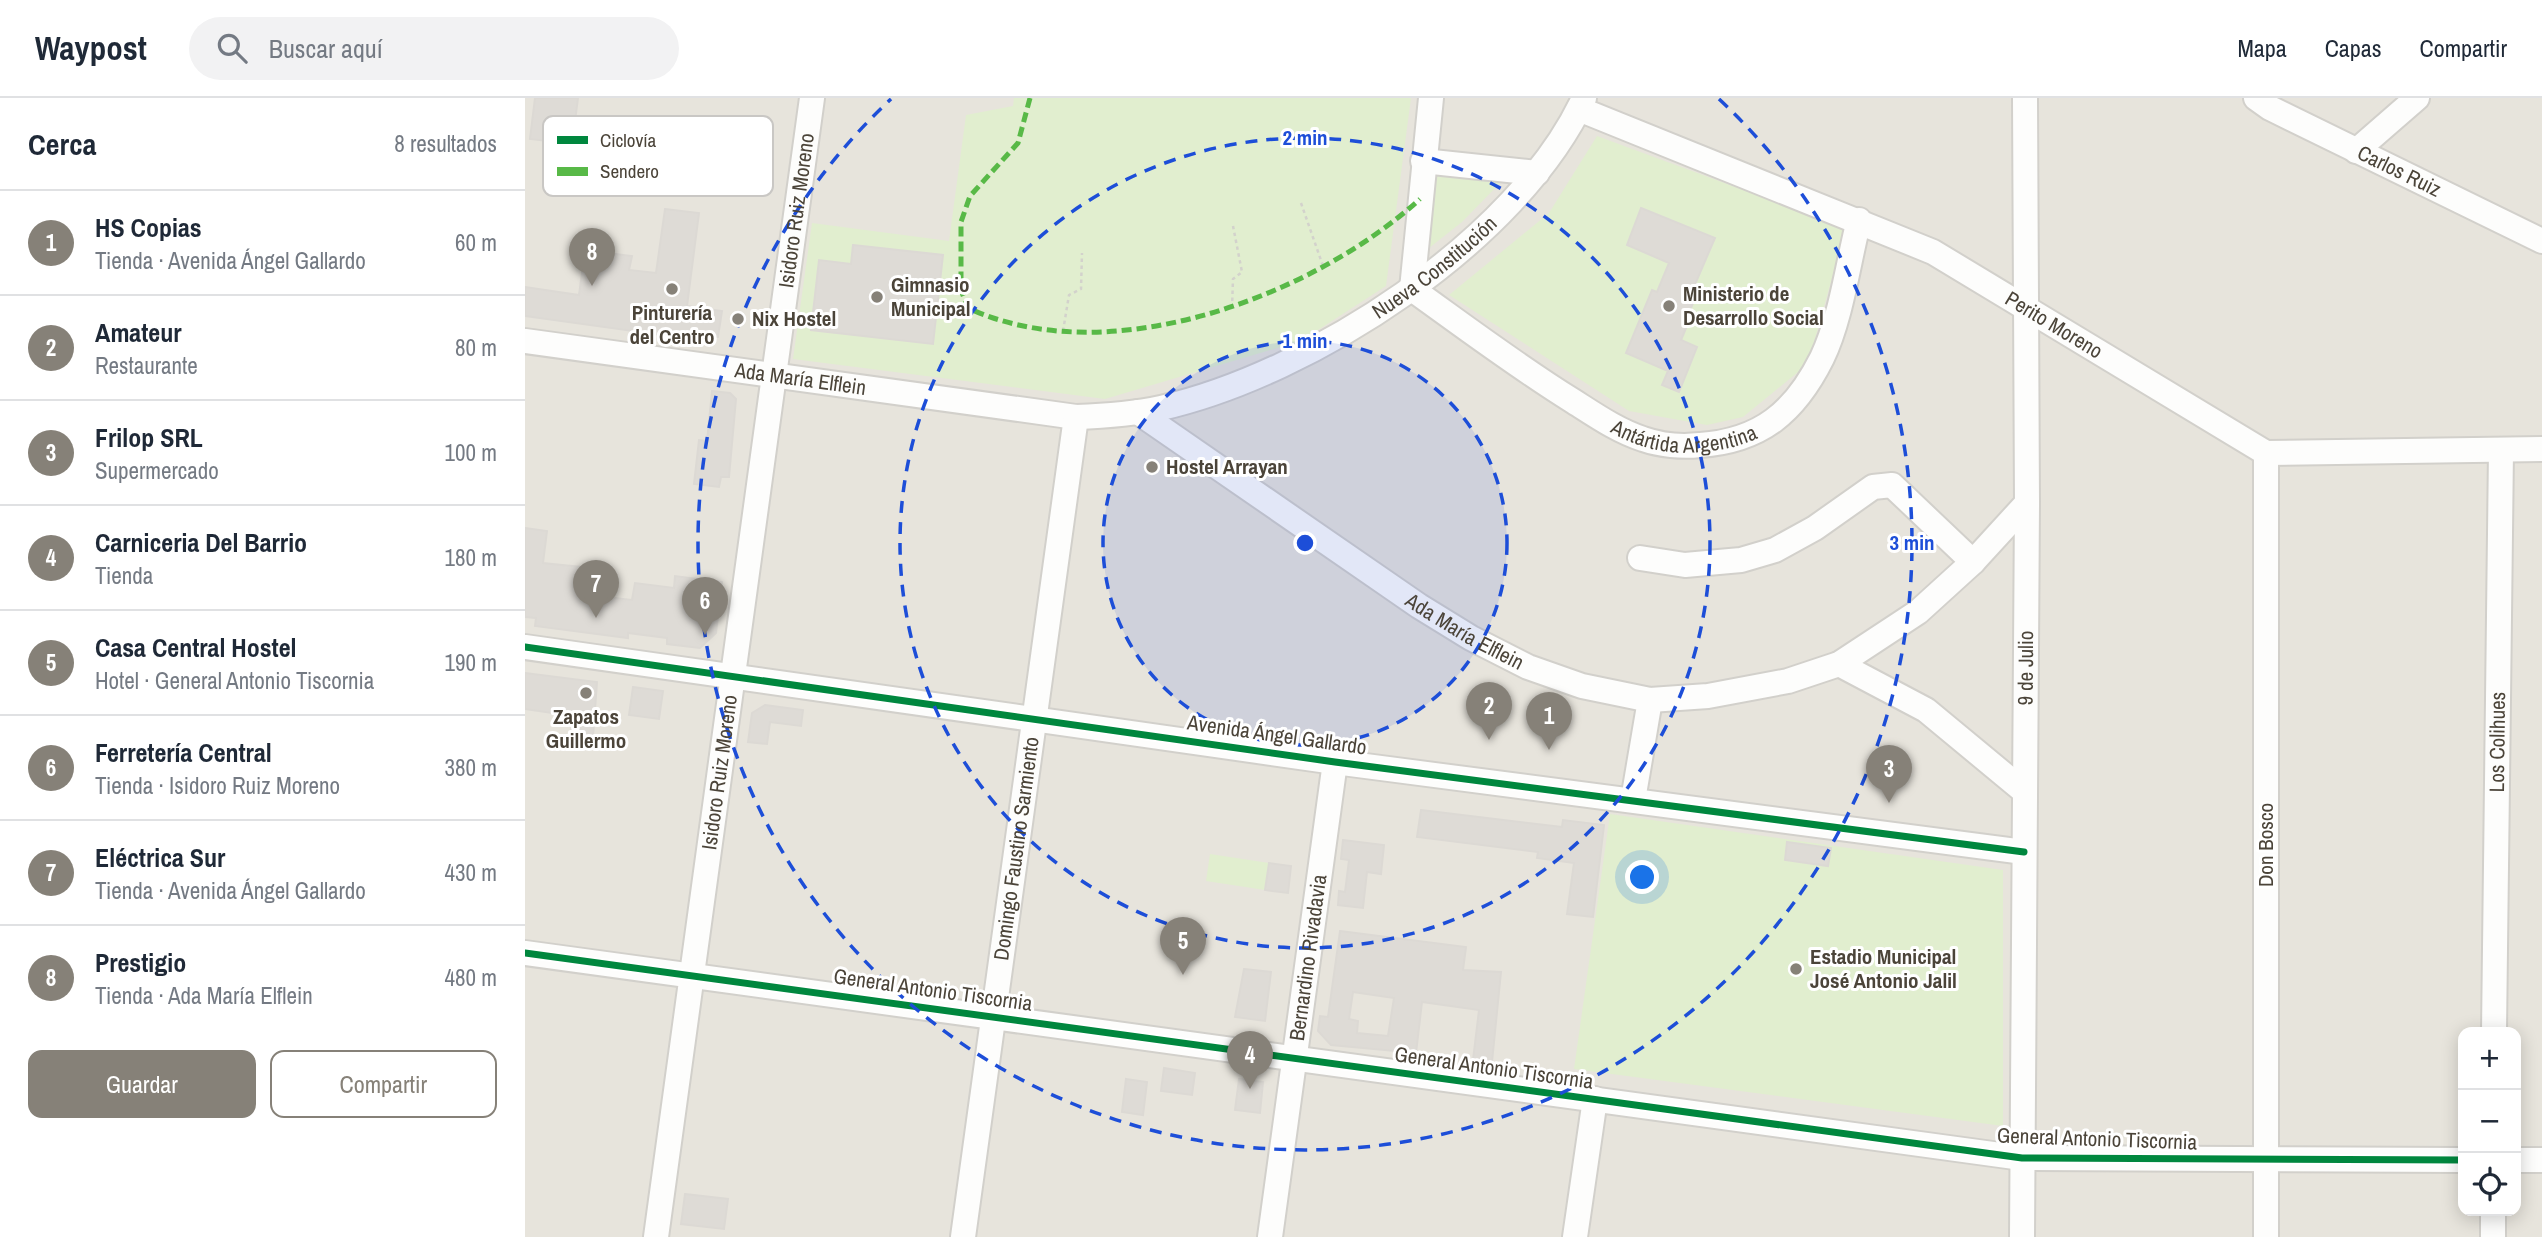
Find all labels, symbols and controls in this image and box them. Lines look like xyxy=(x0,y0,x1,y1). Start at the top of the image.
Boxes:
search box xyxy=(189,17,679,80)
text: Waypost xyxy=(35,26,147,70)
icon: search xyxy=(213,29,251,67)
text: Buscar aquí xyxy=(269,31,383,66)
text: Mapa xyxy=(2237,32,2287,64)
text: Capas xyxy=(2325,32,2382,64)
text: Compartir xyxy=(2420,32,2507,64)
legend xyxy=(543,116,773,196)
text: 2 min xyxy=(1283,123,1327,152)
text: Cerca xyxy=(28,124,96,164)
text: Ciclovía xyxy=(600,127,657,153)
text: 8 resultados xyxy=(394,128,497,159)
street label: Isidoro Ruiz Moreno xyxy=(771,131,821,290)
street label: Carlos Ruiz xyxy=(2353,138,2447,204)
text: Sendero xyxy=(600,158,659,184)
street label: Nueva Constitución xyxy=(1366,209,1503,325)
text: HS Copias xyxy=(95,210,202,245)
text: 1 xyxy=(46,227,56,258)
text: 60 m xyxy=(455,227,497,258)
pin: 8 xyxy=(569,228,615,286)
text: Tienda · Avenida Ángel Gallardo xyxy=(95,245,366,276)
place label: Gimnasio Municipal xyxy=(891,270,970,323)
place label: Ministerio de Desarrollo Social xyxy=(1683,279,1824,332)
marker: Pinturería del Centro xyxy=(664,281,680,297)
street label: Perito Moreno xyxy=(2000,284,2108,365)
marker: Gimnasio Municipal xyxy=(869,289,885,305)
place label: Pinturería del Centro xyxy=(629,298,715,351)
marker: Ministerio de Desarrollo Social xyxy=(1661,298,1677,314)
place label: Nix Hostel xyxy=(752,304,836,333)
marker: Nix Hostel xyxy=(730,311,746,327)
text: Amateur xyxy=(95,315,181,350)
text: 1 min xyxy=(1283,326,1327,355)
text: 2 xyxy=(46,332,56,363)
text: 80 m xyxy=(455,332,497,363)
text: Restaurante xyxy=(95,350,198,381)
street label: Ada María Elflein xyxy=(732,355,868,402)
street label: Antártida Argentina xyxy=(1605,412,1762,460)
text: Frilop SRL xyxy=(95,420,203,455)
text: 3 xyxy=(46,437,56,468)
text: 100 m xyxy=(445,437,497,468)
place label: Hostel Arrayan xyxy=(1166,452,1288,481)
text: Supermercado xyxy=(95,455,219,486)
marker: Hostel Arrayan xyxy=(1144,459,1160,475)
text: Carniceria Del Barrio xyxy=(95,525,307,560)
text: 3 min xyxy=(1890,528,1934,557)
centre of rings xyxy=(1293,531,1317,555)
text: 4 xyxy=(46,542,56,573)
text: 180 m xyxy=(445,542,497,573)
text: Tienda xyxy=(95,560,153,591)
pin: 7 xyxy=(573,560,619,618)
pin: 6 xyxy=(682,577,728,635)
street label: Ada María Elflein xyxy=(1399,585,1529,677)
text: Casa Central Hostel xyxy=(95,630,296,665)
street label: 9 de Julio xyxy=(2011,631,2040,705)
text: 5 xyxy=(46,647,56,678)
text: 190 m xyxy=(445,647,497,678)
text: Hotel · General Antonio Tiscornia xyxy=(95,665,374,696)
pin: 2 xyxy=(1466,682,1512,740)
marker: Zapatos Guillermo xyxy=(578,685,594,701)
pin: 1 xyxy=(1526,692,1572,750)
street label: Los Colihues xyxy=(2482,692,2512,792)
street label: Isidoro Ruiz Moreno xyxy=(694,693,744,852)
place label: Zapatos Guillermo xyxy=(546,702,626,755)
street label: Avenida Ángel Gallardo xyxy=(1185,707,1369,761)
text: Ferretería Central xyxy=(95,735,272,770)
street label: Domingo Faustino Sarmiento xyxy=(986,735,1046,962)
pin: 3 xyxy=(1866,745,1912,803)
text: 6 xyxy=(46,752,56,783)
text: 380 m xyxy=(445,752,497,783)
text: Tienda · Isidoro Ruiz Moreno xyxy=(95,770,340,801)
street label: Don Bosco xyxy=(2251,803,2280,887)
text: Eléctrica Sur xyxy=(95,840,225,875)
text: 7 xyxy=(46,857,56,888)
text: 430 m xyxy=(445,857,497,888)
your location xyxy=(1625,860,1659,894)
street label: Bernardino Rivadavia xyxy=(1282,872,1334,1043)
text: Tienda · Avenida Ángel Gallardo xyxy=(95,875,366,906)
pin: 5 xyxy=(1160,917,1206,975)
place label: Estadio Municipal José Antonio Jalil xyxy=(1810,942,1957,995)
text: Prestigio xyxy=(95,945,186,980)
street label: General Antonio Tiscornia xyxy=(832,961,1035,1018)
marker: Estadio Municipal José Antonio Jalil xyxy=(1788,961,1804,977)
text: 8 xyxy=(46,962,56,993)
text: 480 m xyxy=(445,962,497,993)
text: Tienda · Ada María Elflein xyxy=(95,980,313,1011)
map controls xyxy=(2458,1027,2521,1216)
button: + xyxy=(2458,1027,2521,1090)
pin: 4 xyxy=(1227,1031,1273,1089)
street label: General Antonio Tiscornia xyxy=(1393,1039,1596,1096)
button: Guardar xyxy=(28,1050,256,1118)
button: Compartir xyxy=(270,1050,497,1118)
button: − xyxy=(2458,1090,2521,1153)
street label: General Antonio Tiscornia xyxy=(1996,1121,2198,1157)
button: locate xyxy=(2458,1153,2521,1216)

